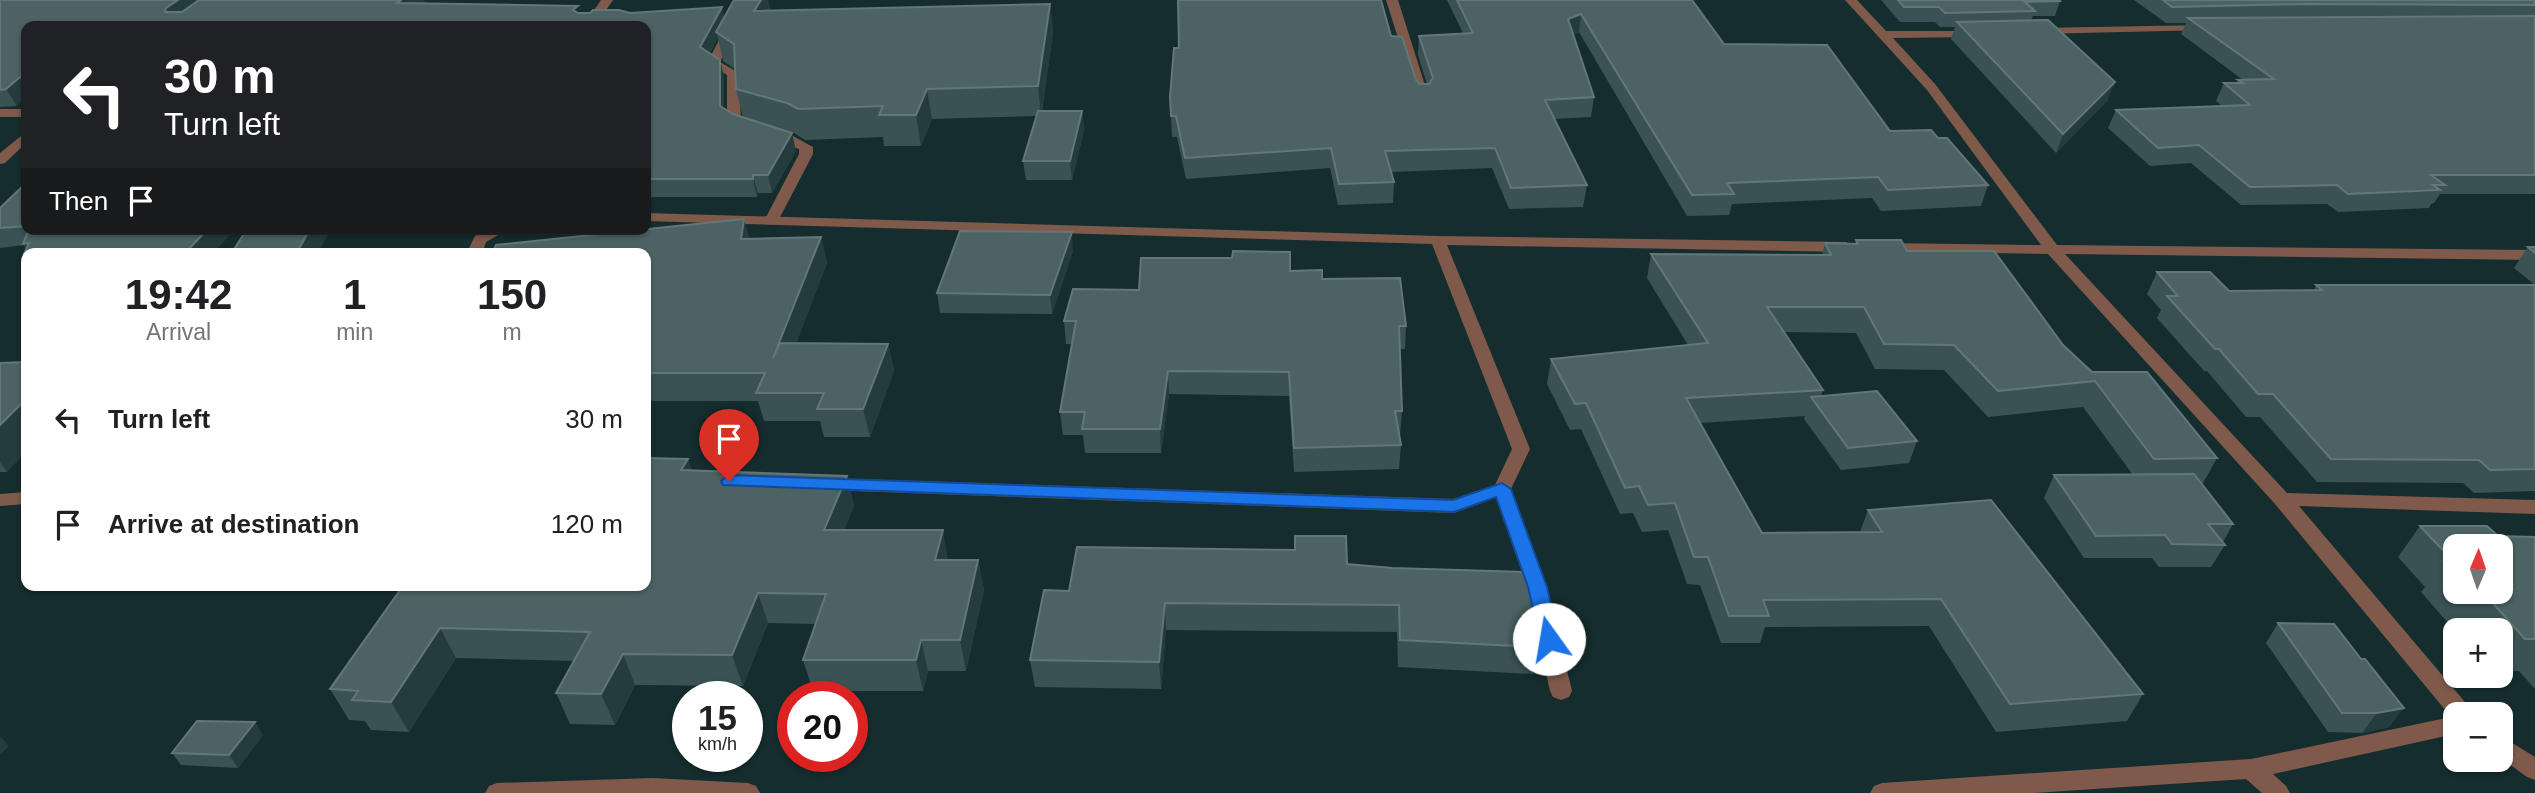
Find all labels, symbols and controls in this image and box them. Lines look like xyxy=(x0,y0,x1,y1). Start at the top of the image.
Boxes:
icon: left xyxy=(49,49,140,140)
text: 30 m xyxy=(164,49,276,103)
text: Turn left xyxy=(164,106,280,142)
icon: arrive xyxy=(122,182,160,220)
text: Then xyxy=(49,186,108,216)
text: 19:42 xyxy=(125,271,232,318)
text: 1 xyxy=(343,271,366,318)
text: 150 xyxy=(477,271,547,318)
text: Arrival xyxy=(146,319,211,345)
text: min xyxy=(336,319,373,345)
text: m xyxy=(503,319,522,345)
icon: left xyxy=(49,401,87,439)
text: Turn left xyxy=(108,404,210,434)
text: 30 m xyxy=(565,404,623,434)
pin xyxy=(699,409,759,481)
icon: arrive xyxy=(710,420,748,458)
icon: arrive xyxy=(49,506,87,544)
text: Arrive at destination xyxy=(108,509,359,539)
text: 120 m xyxy=(551,509,623,539)
north arrow xyxy=(2443,534,2513,604)
map controls xyxy=(2443,534,2513,772)
position arrow xyxy=(1512,602,1586,676)
button: + xyxy=(2443,618,2513,688)
speed limit sign: 20 xyxy=(777,681,868,772)
text: 15 xyxy=(698,698,737,737)
button: − xyxy=(2443,702,2513,772)
text: km/h xyxy=(698,734,737,754)

